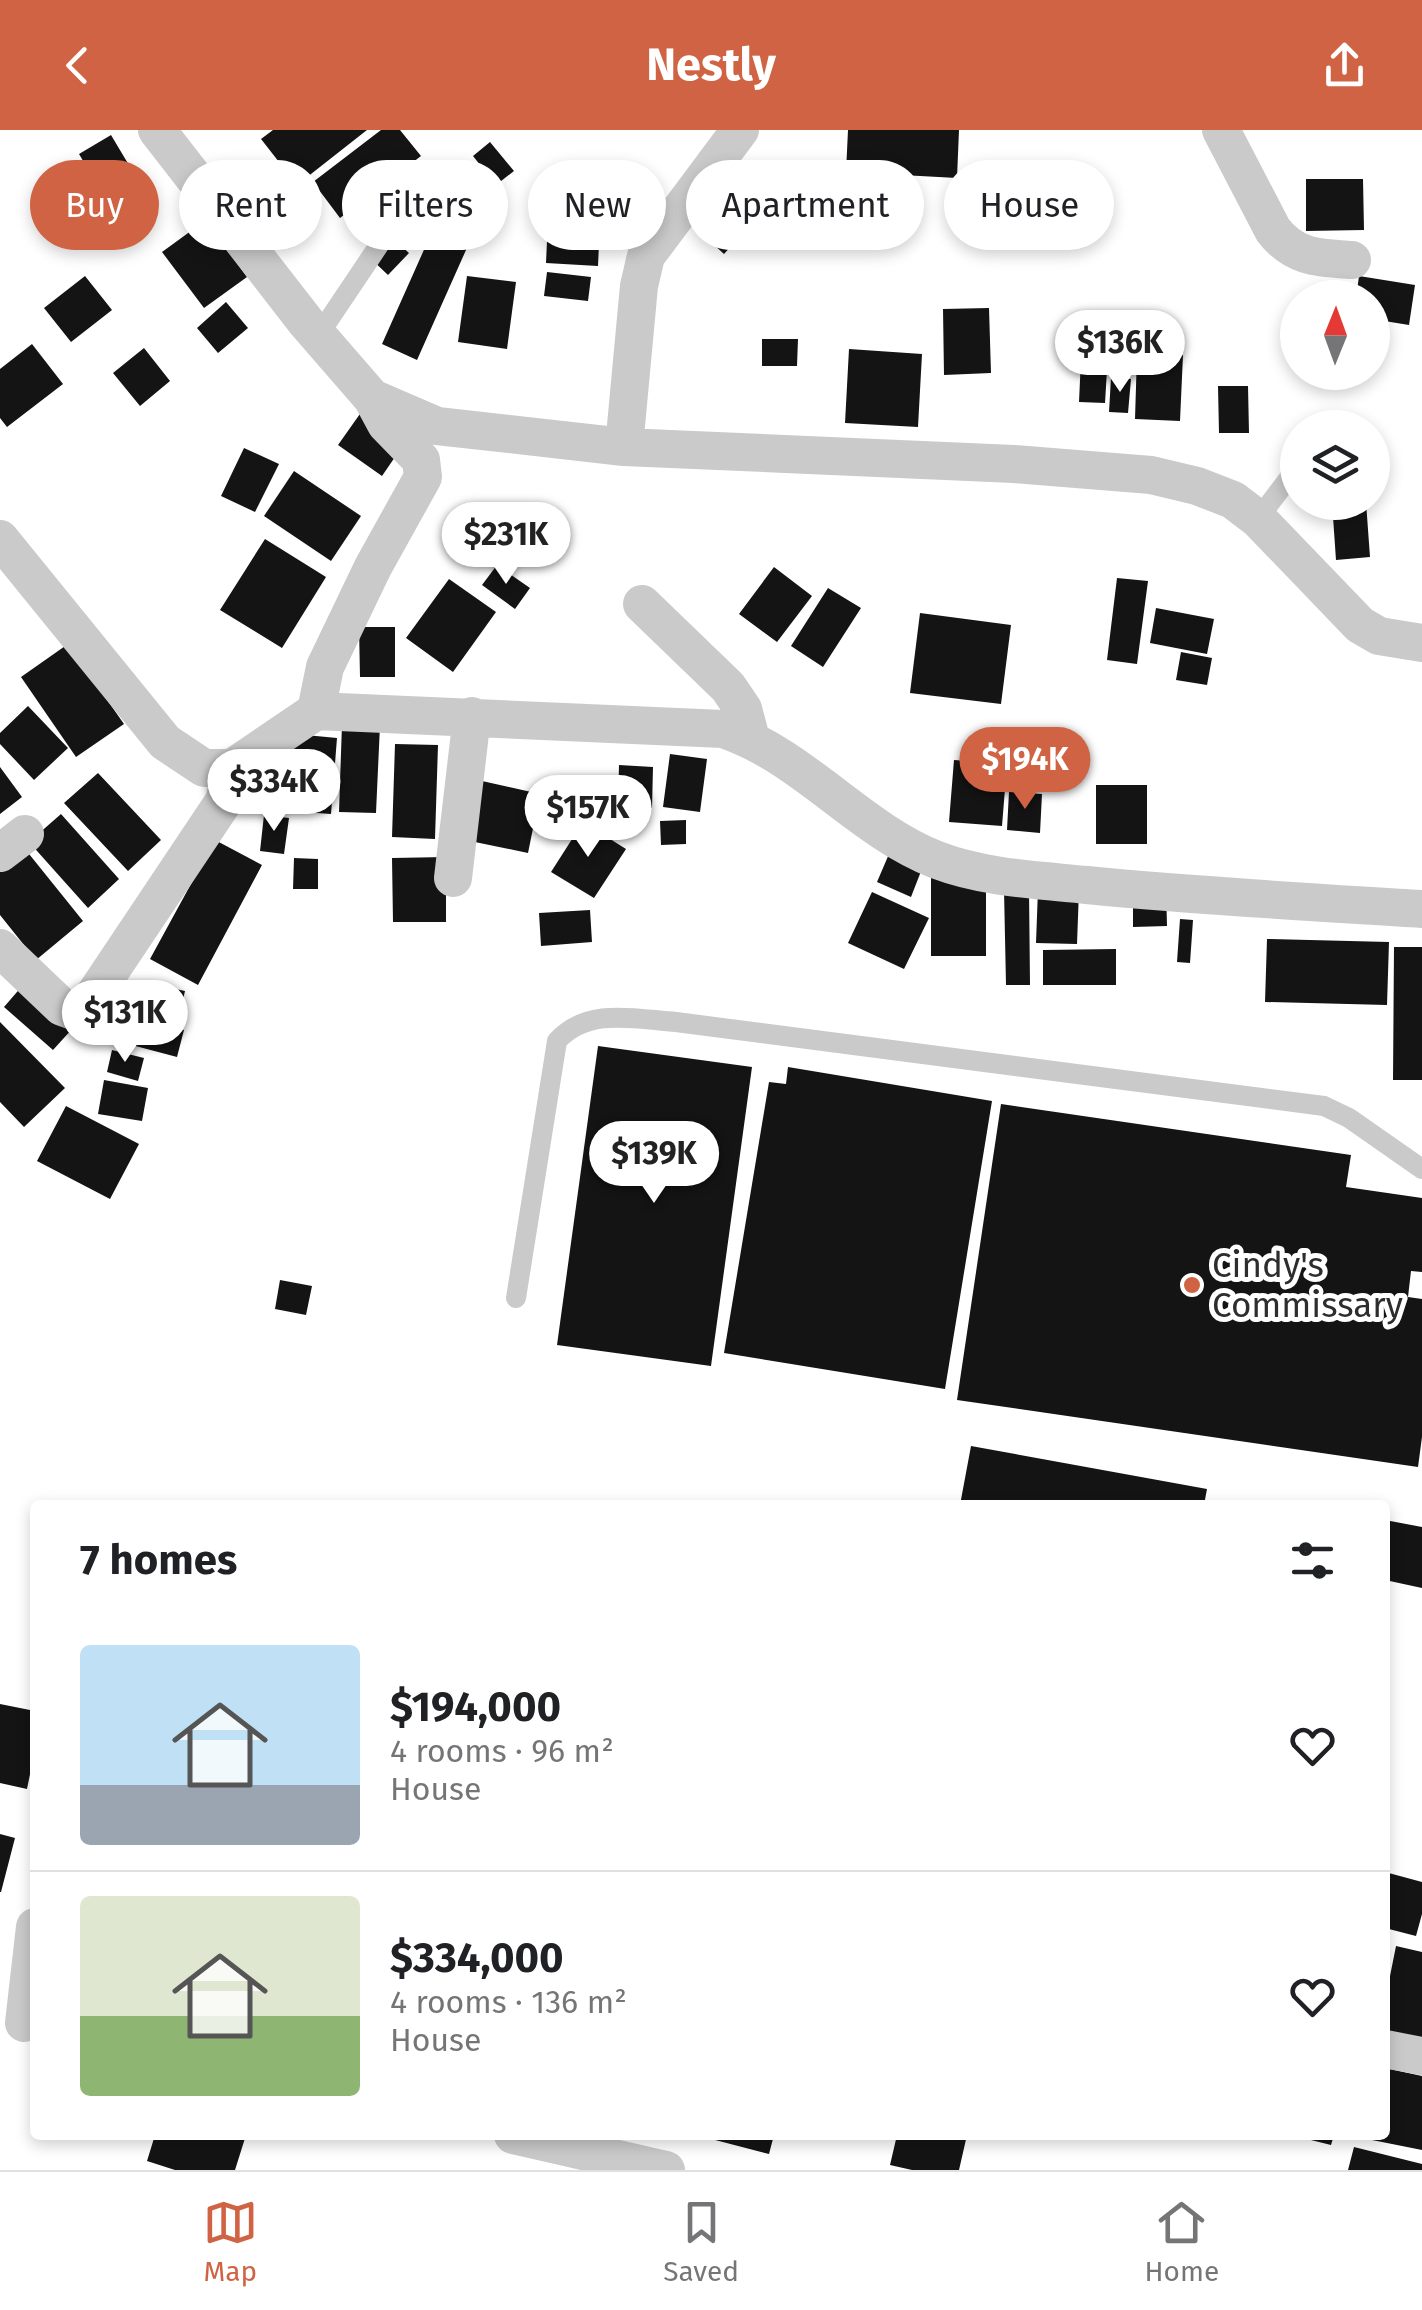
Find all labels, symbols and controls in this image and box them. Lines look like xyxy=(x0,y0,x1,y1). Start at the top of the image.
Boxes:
icon: back xyxy=(50,38,105,93)
text: Nestly xyxy=(646,38,776,92)
icon: share xyxy=(1317,38,1372,93)
chip: Buy xyxy=(30,160,159,250)
chip: Rent xyxy=(179,160,322,250)
chip: Filters xyxy=(342,160,508,250)
chip: New xyxy=(528,160,666,250)
chip: Apartment xyxy=(686,160,924,250)
chip: House xyxy=(944,160,1114,250)
north arrow xyxy=(1280,280,1390,390)
map controls xyxy=(1280,280,1390,520)
pin: $136K xyxy=(1050,310,1190,395)
text: $136K xyxy=(1077,323,1163,361)
button: layers xyxy=(1280,410,1390,520)
pin: $231K xyxy=(436,502,576,587)
text: $231K xyxy=(464,515,548,553)
pin: $194K xyxy=(955,727,1095,812)
text: $194K xyxy=(981,740,1069,778)
pin: $334K xyxy=(204,749,344,834)
text: $334K xyxy=(229,762,319,800)
pin: $157K xyxy=(518,775,658,860)
text: $157K xyxy=(547,788,629,826)
pin: $131K xyxy=(55,980,195,1065)
text: $131K xyxy=(84,993,166,1031)
pin: $139K xyxy=(584,1121,724,1206)
text: $139K xyxy=(611,1134,697,1172)
place label: Cindy's Commissary xyxy=(1212,1244,1403,1326)
marker: Cindy's Commissary xyxy=(1181,1274,1203,1296)
icon: filters xyxy=(1285,1533,1340,1588)
text: 7 homes xyxy=(80,1535,237,1585)
text: $194,000 xyxy=(390,1682,561,1732)
icon: home xyxy=(160,1685,280,1805)
icon: heart xyxy=(1285,1718,1340,1773)
text: 4 rooms · 96 m² xyxy=(390,1732,614,1770)
text: House xyxy=(390,1770,481,1808)
text: $334,000 xyxy=(390,1933,564,1983)
icon: home xyxy=(160,1936,280,2056)
icon: heart xyxy=(1285,1969,1340,2024)
text: 4 rooms · 136 m² xyxy=(390,1983,627,2021)
text: House xyxy=(390,2021,481,2059)
tab: Map xyxy=(203,2195,258,2288)
tab: Saved xyxy=(663,2195,739,2288)
tab: Home xyxy=(1145,2195,1219,2288)

